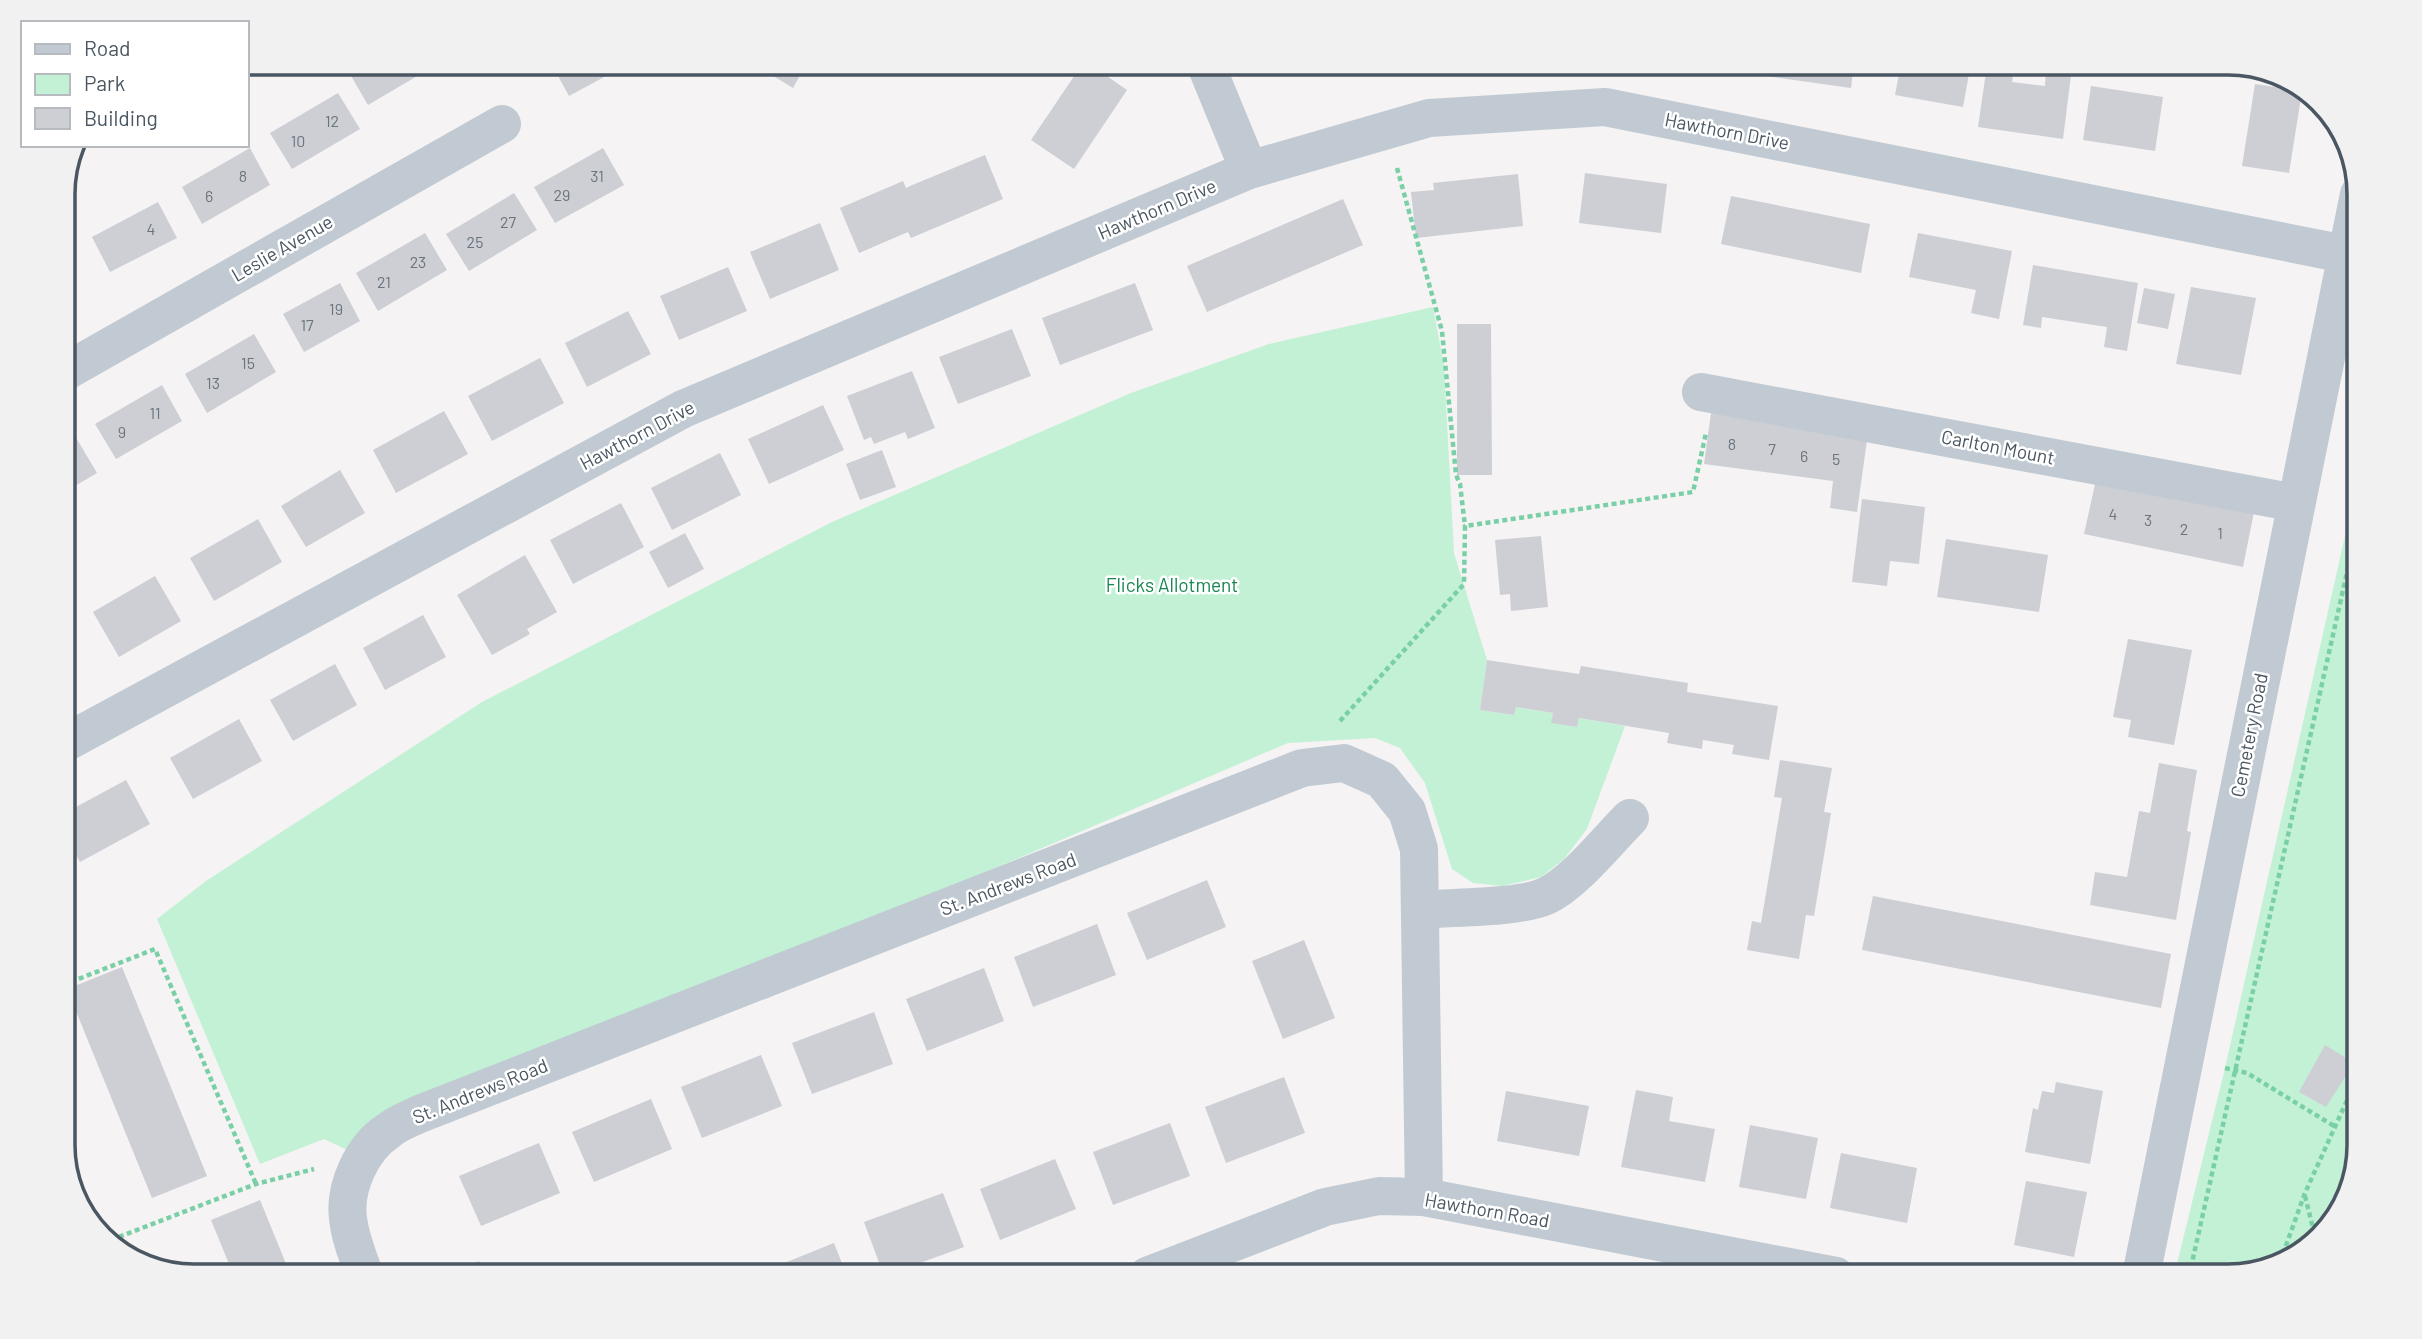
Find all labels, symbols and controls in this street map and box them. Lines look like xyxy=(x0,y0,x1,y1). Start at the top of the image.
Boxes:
legend xyxy=(21,21,248,147)
text: Road xyxy=(84,35,130,60)
text: Park xyxy=(84,70,125,95)
text: Building xyxy=(84,105,158,130)
street label: Hawthorn Drive xyxy=(1663,107,1791,154)
house number: 12 xyxy=(325,111,339,130)
house number: 10 xyxy=(291,131,305,150)
house number: 8 xyxy=(239,166,247,185)
house number: 31 xyxy=(590,166,604,185)
street label: Hawthorn Drive xyxy=(1094,173,1219,244)
house number: 29 xyxy=(554,185,570,204)
house number: 6 xyxy=(205,186,213,205)
street label: Leslie Avenue xyxy=(227,209,337,286)
house number: 27 xyxy=(500,212,516,231)
house number: 4 xyxy=(147,219,155,238)
house number: 25 xyxy=(467,232,483,251)
house number: 23 xyxy=(410,252,426,271)
house number: 21 xyxy=(377,272,391,291)
house number: 19 xyxy=(329,299,343,318)
house number: 17 xyxy=(300,315,314,334)
house number: 15 xyxy=(241,353,255,372)
house number: 13 xyxy=(206,373,220,392)
street label: Hawthorn Drive xyxy=(576,395,698,474)
house number: 11 xyxy=(149,403,161,422)
house number: 9 xyxy=(118,422,126,441)
street label: Carlton Mount xyxy=(1940,424,2057,469)
house number: 8 xyxy=(1728,434,1736,453)
house number: 7 xyxy=(1768,439,1776,458)
house number: 6 xyxy=(1800,446,1808,465)
house number: 5 xyxy=(1832,449,1840,468)
house number: 4 xyxy=(2109,504,2117,523)
house number: 3 xyxy=(2144,510,2152,529)
house number: 2 xyxy=(2180,519,2188,538)
house number: 1 xyxy=(2217,523,2223,542)
park label: Flicks Allotment xyxy=(1106,573,1238,596)
street label: Cemetery Road xyxy=(2225,671,2272,799)
street label: St. Andrews Road xyxy=(937,847,1079,920)
street label: St. Andrews Road xyxy=(409,1053,551,1128)
street label: Hawthorn Road xyxy=(1423,1187,1551,1232)

